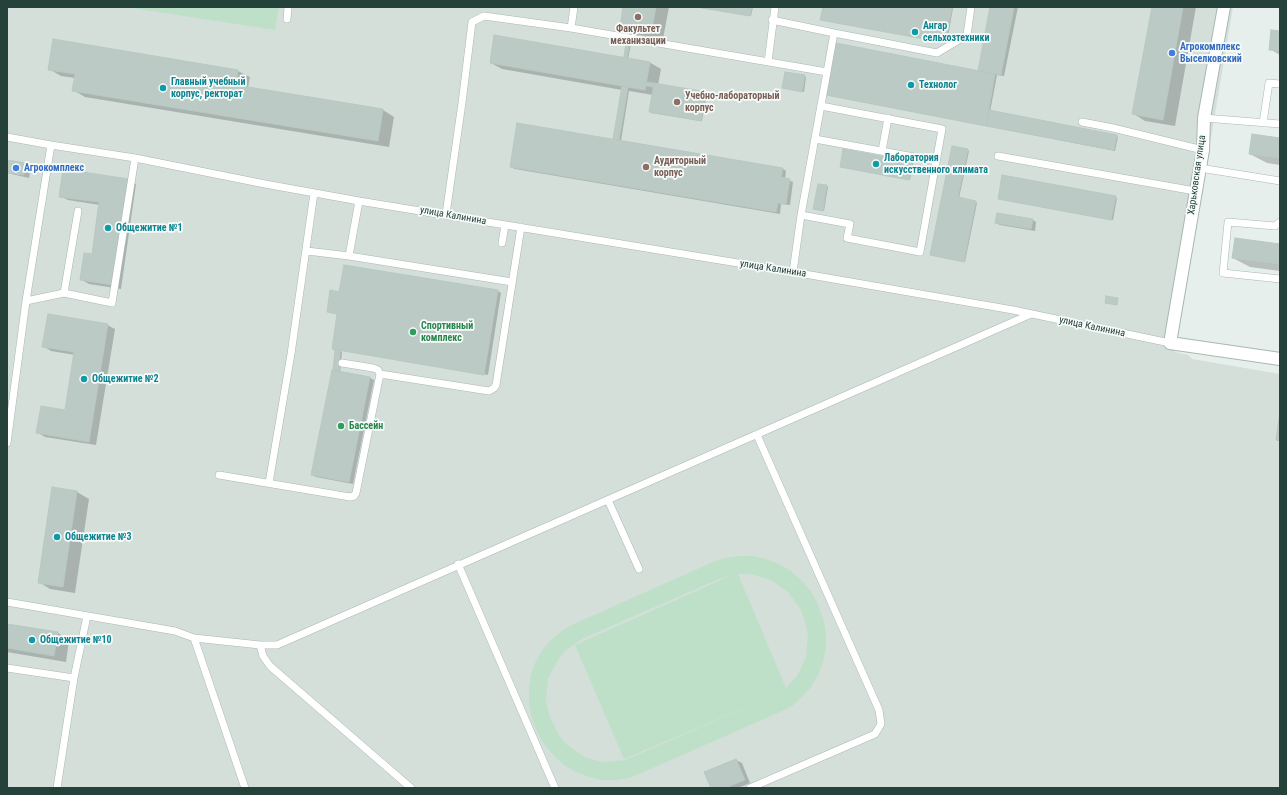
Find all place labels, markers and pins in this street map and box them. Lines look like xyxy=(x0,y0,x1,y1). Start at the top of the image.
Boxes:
marker: Факультет механизации xyxy=(633,12,643,22)
place label: Ангар сельхозтехники xyxy=(923,20,990,44)
place label: Факультет механизации xyxy=(610,23,666,46)
marker: Ангар сельхозтехники xyxy=(910,27,920,37)
place label: Агрокомплекс Выселковский xyxy=(1180,41,1242,64)
marker: Агрокомплекс Выселковский xyxy=(1167,48,1177,58)
place label: Главный учебный корпус, ректорат xyxy=(171,76,245,100)
place label: Технолог xyxy=(919,79,957,91)
marker: Технолог xyxy=(906,80,916,90)
marker: Главный учебный корпус, ректорат xyxy=(158,83,168,93)
place label: Учебно-лабораторный корпус xyxy=(685,90,779,114)
marker: Учебно-лабораторный корпус xyxy=(672,97,682,107)
place label: Лаборатория искусственного климата xyxy=(884,152,988,176)
place label: Аудиторный корпус xyxy=(654,155,706,178)
marker: Лаборатория искусственного климата xyxy=(871,159,881,169)
place label: Агрокомплекс xyxy=(24,162,84,174)
marker: Аудиторный корпус xyxy=(641,162,651,172)
marker: Агрокомплекс xyxy=(11,163,21,173)
place label: Общежитие №1 xyxy=(116,222,183,234)
marker: Общежитие №1 xyxy=(103,223,113,233)
place label: Спортивный комплекс xyxy=(421,320,473,344)
marker: Спортивный комплекс xyxy=(408,327,418,337)
place label: Общежитие №2 xyxy=(92,373,159,385)
marker: Общежитие №2 xyxy=(79,374,89,384)
place label: Бассейн xyxy=(349,420,383,432)
marker: Бассейн xyxy=(336,421,346,431)
place label: Общежитие №3 xyxy=(65,531,132,543)
marker: Общежитие №3 xyxy=(52,532,62,542)
place label: Общежитие №10 xyxy=(40,634,112,646)
marker: Общежитие №10 xyxy=(27,635,37,645)

